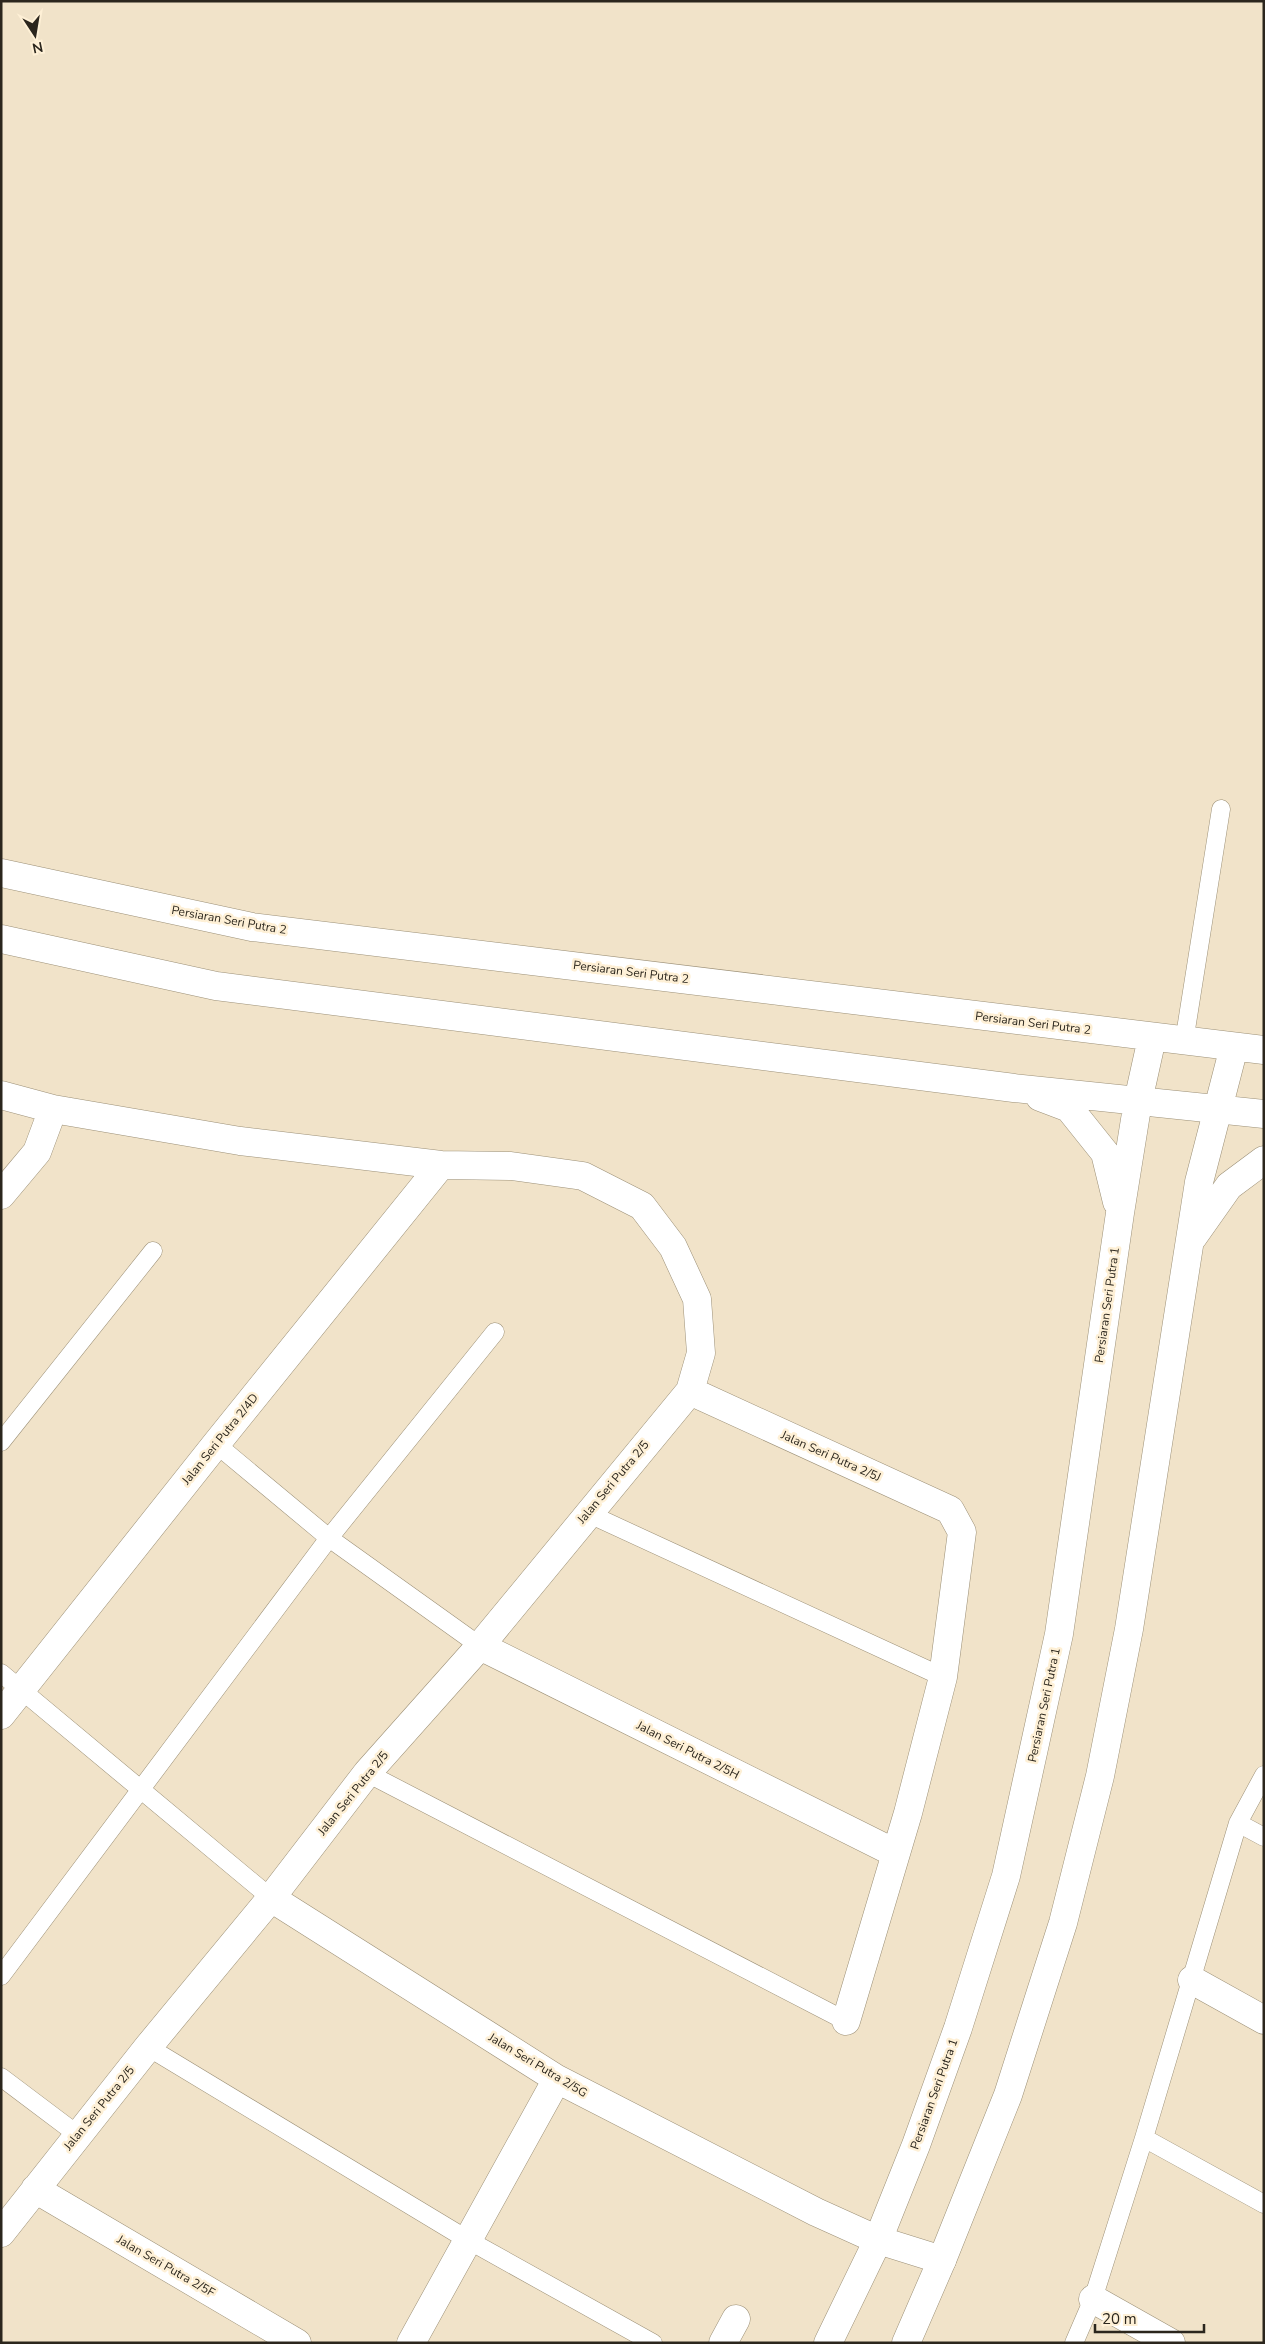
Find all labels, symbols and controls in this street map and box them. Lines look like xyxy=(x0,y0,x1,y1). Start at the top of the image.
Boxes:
north arrow xyxy=(10,10,60,60)
text: N xyxy=(30,37,45,58)
street label: Persiaran Seri Putra 2 xyxy=(170,902,288,938)
street label: Persiaran Seri Putra 2 xyxy=(572,957,690,987)
street label: Persiaran Seri Putra 2 xyxy=(974,1008,1092,1038)
street label: Persiaran Seri Putra 1 xyxy=(1091,1246,1123,1364)
street label: Jalan Seri Putra 2/4D xyxy=(178,1390,262,1489)
street label: Jalan Seri Putra 2/5J xyxy=(778,1426,883,1485)
street label: Jalan Seri Putra 2/5 xyxy=(573,1437,653,1528)
street label: Persiaran Seri Putra 1 xyxy=(1024,1646,1064,1764)
street label: Jalan Seri Putra 2/5H xyxy=(633,1717,742,1783)
street label: Jalan Seri Putra 2/5 xyxy=(313,1748,392,1839)
street label: Jalan Seri Putra 2/5G xyxy=(485,2029,590,2101)
street label: Persiaran Seri Putra 1 xyxy=(907,2036,961,2152)
street label: Jalan Seri Putra 2/5 xyxy=(59,2063,138,2154)
street label: Jalan Seri Putra 2/5F xyxy=(113,2231,218,2301)
scale bar xyxy=(1095,2302,1204,2334)
text: 20 m xyxy=(1102,2309,1137,2329)

